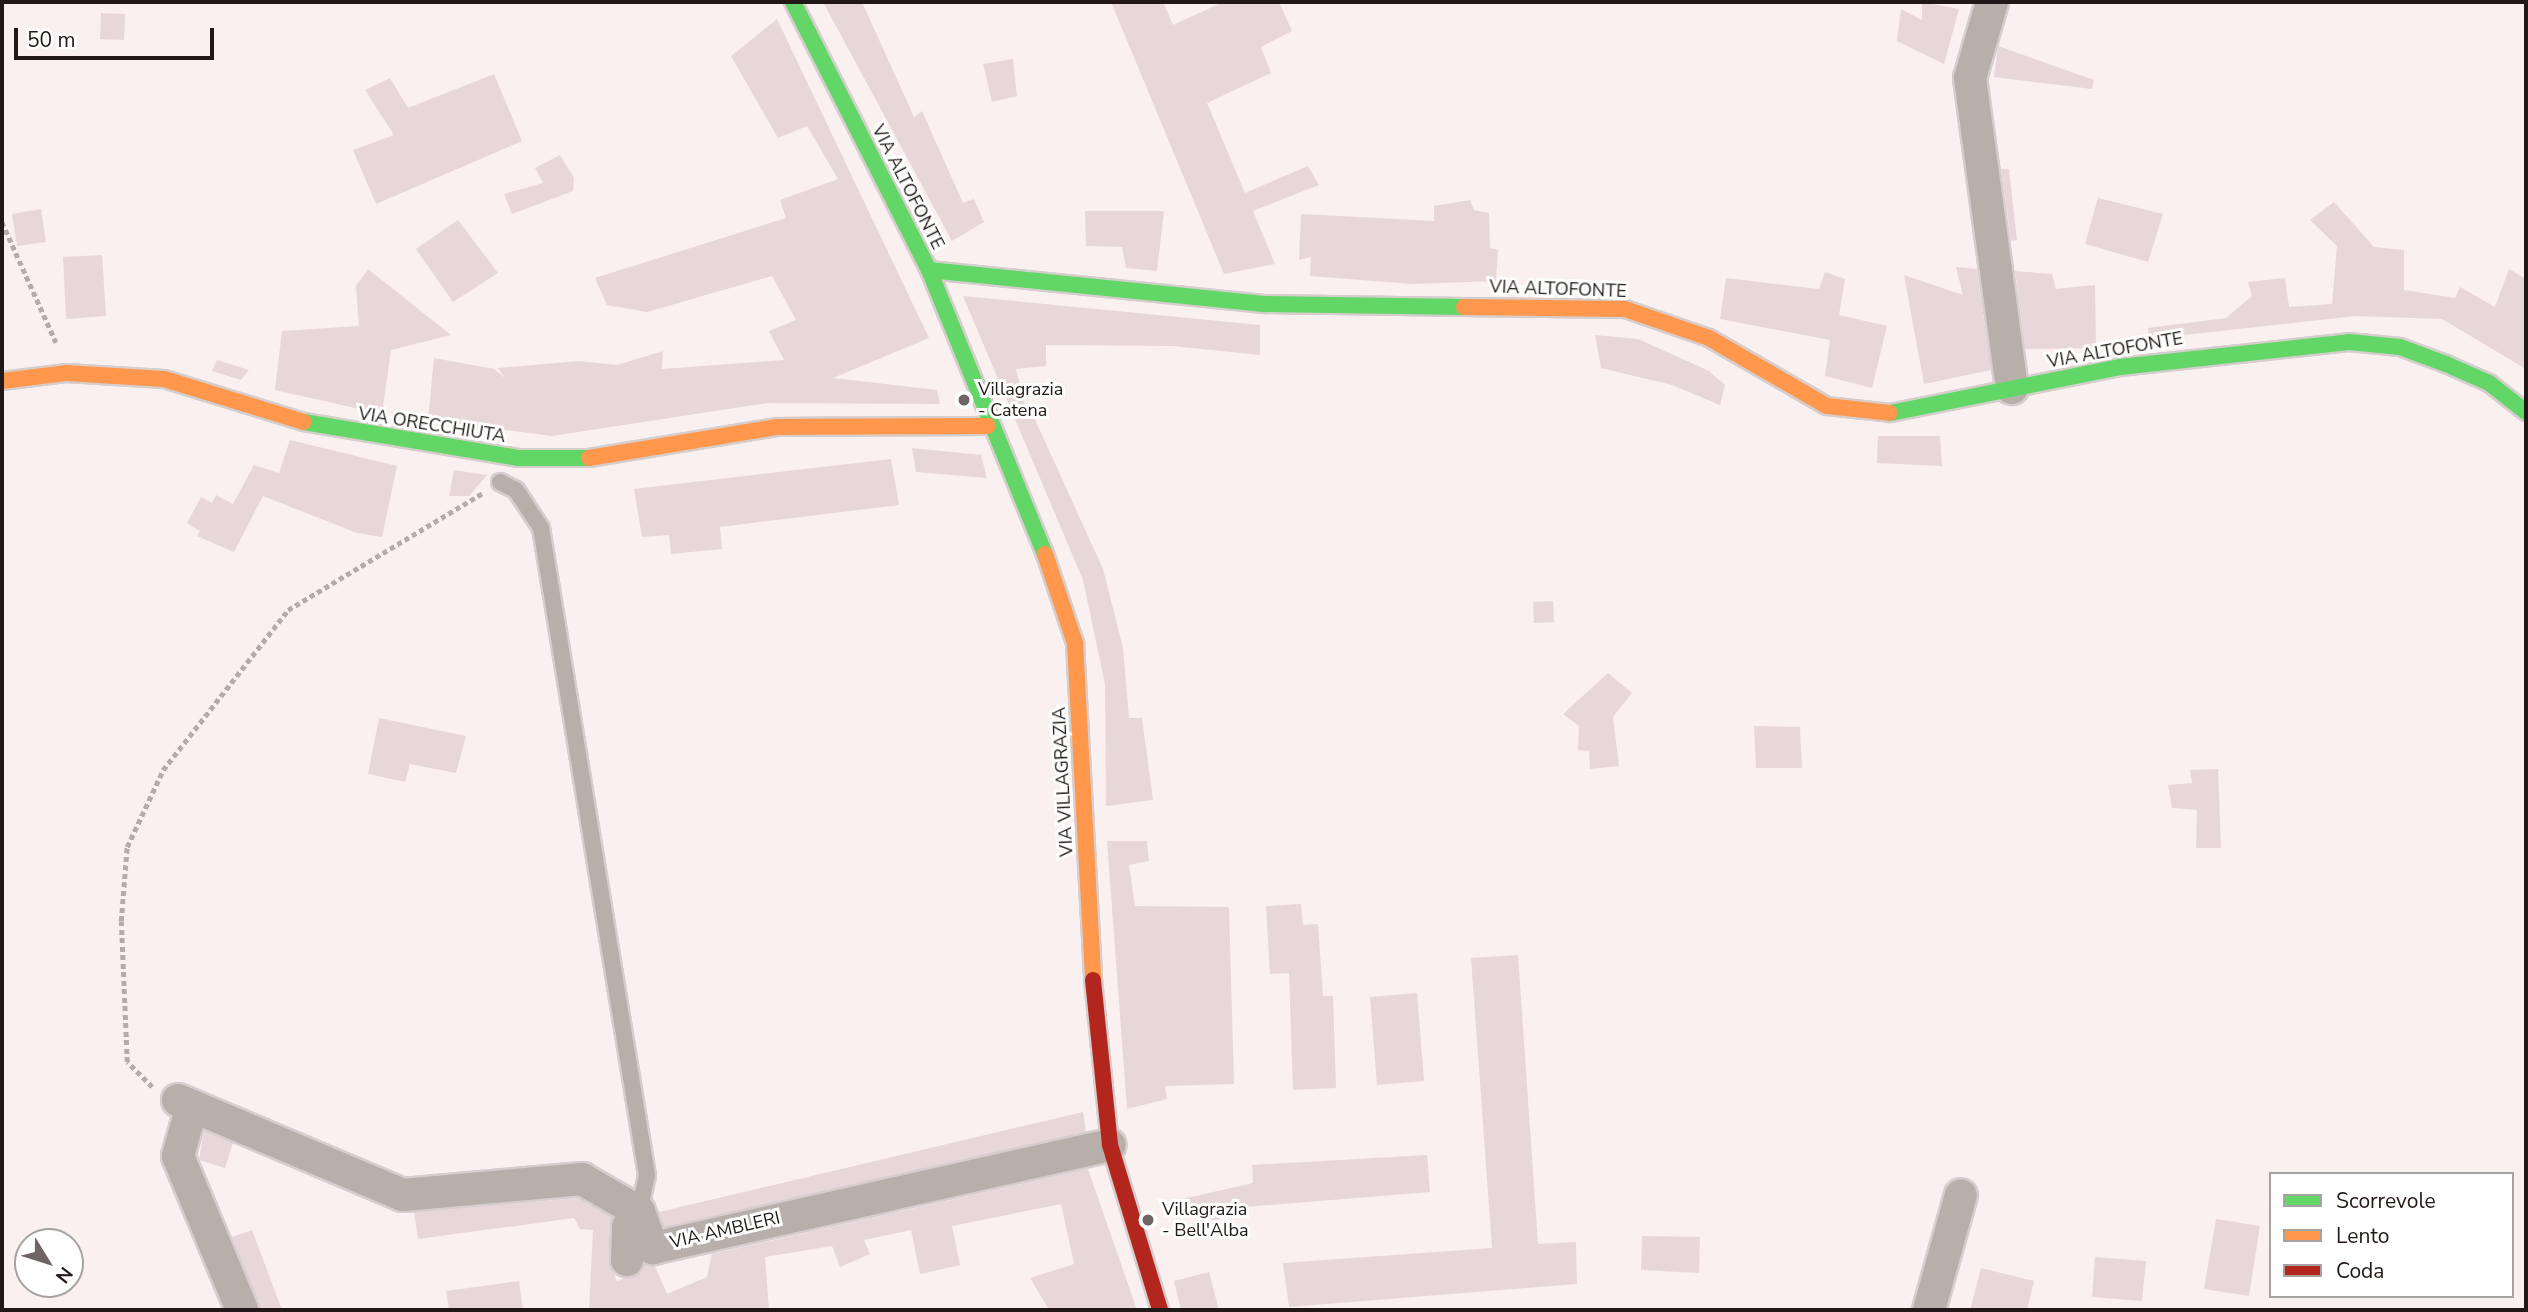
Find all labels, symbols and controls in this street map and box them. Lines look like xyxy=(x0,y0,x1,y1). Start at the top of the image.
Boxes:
scale bar xyxy=(18,14,217,58)
text: 50 m xyxy=(27,26,76,54)
street label: VIA ALTOFONTE xyxy=(867,121,949,253)
street label: VIA ALTOFONTE xyxy=(1489,276,1627,302)
street label: VIA ALTOFONTE xyxy=(2046,327,2184,373)
place label: Villagrazia - Catena xyxy=(978,379,1063,422)
marker: Villagrazia - Catena xyxy=(956,392,972,408)
street label: VIA ORECCHIUTA xyxy=(357,403,507,447)
street label: VIA VILLAGRAZIA xyxy=(1048,707,1078,857)
legend xyxy=(2269,1172,2514,1298)
text: Scorrevole xyxy=(2336,1187,2436,1215)
place label: Villagrazia - Bell'Alba xyxy=(1162,1199,1248,1242)
street label: VIA AMBLERI xyxy=(668,1207,782,1253)
marker: Villagrazia - Bell'Alba xyxy=(1140,1212,1156,1228)
text: Lento xyxy=(2336,1222,2389,1250)
north arrow xyxy=(14,1228,84,1298)
text: Coda xyxy=(2336,1257,2384,1285)
text: N xyxy=(49,1261,79,1288)

